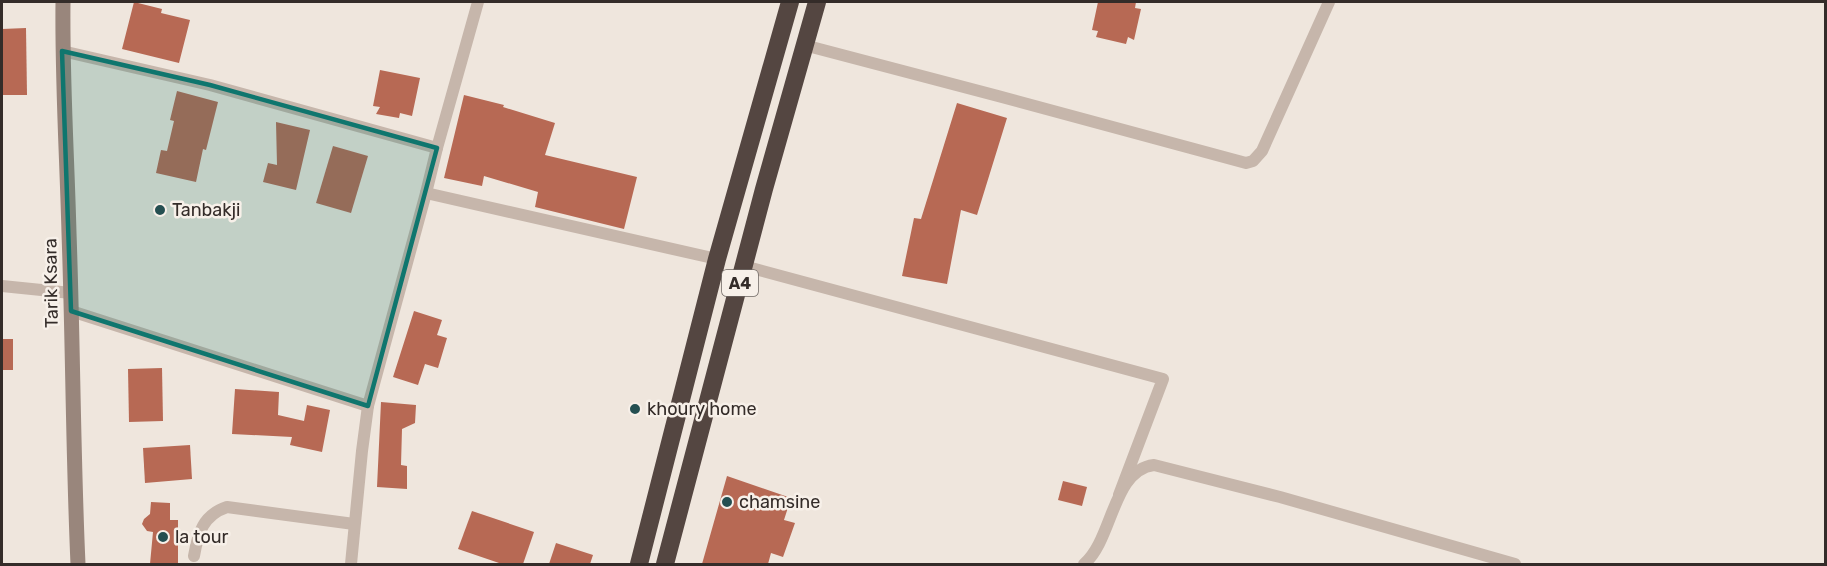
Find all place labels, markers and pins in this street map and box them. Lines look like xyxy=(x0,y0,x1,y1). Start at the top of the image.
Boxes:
place label: Tanbakji xyxy=(172,199,240,221)
marker: Tanbakji xyxy=(153,203,167,217)
place label: khoury home xyxy=(647,398,757,420)
marker: khoury home xyxy=(628,402,642,416)
place label: chamsine xyxy=(739,491,820,513)
marker: chamsine xyxy=(720,495,734,509)
place label: la tour xyxy=(175,526,229,548)
marker: la tour xyxy=(156,530,170,544)

